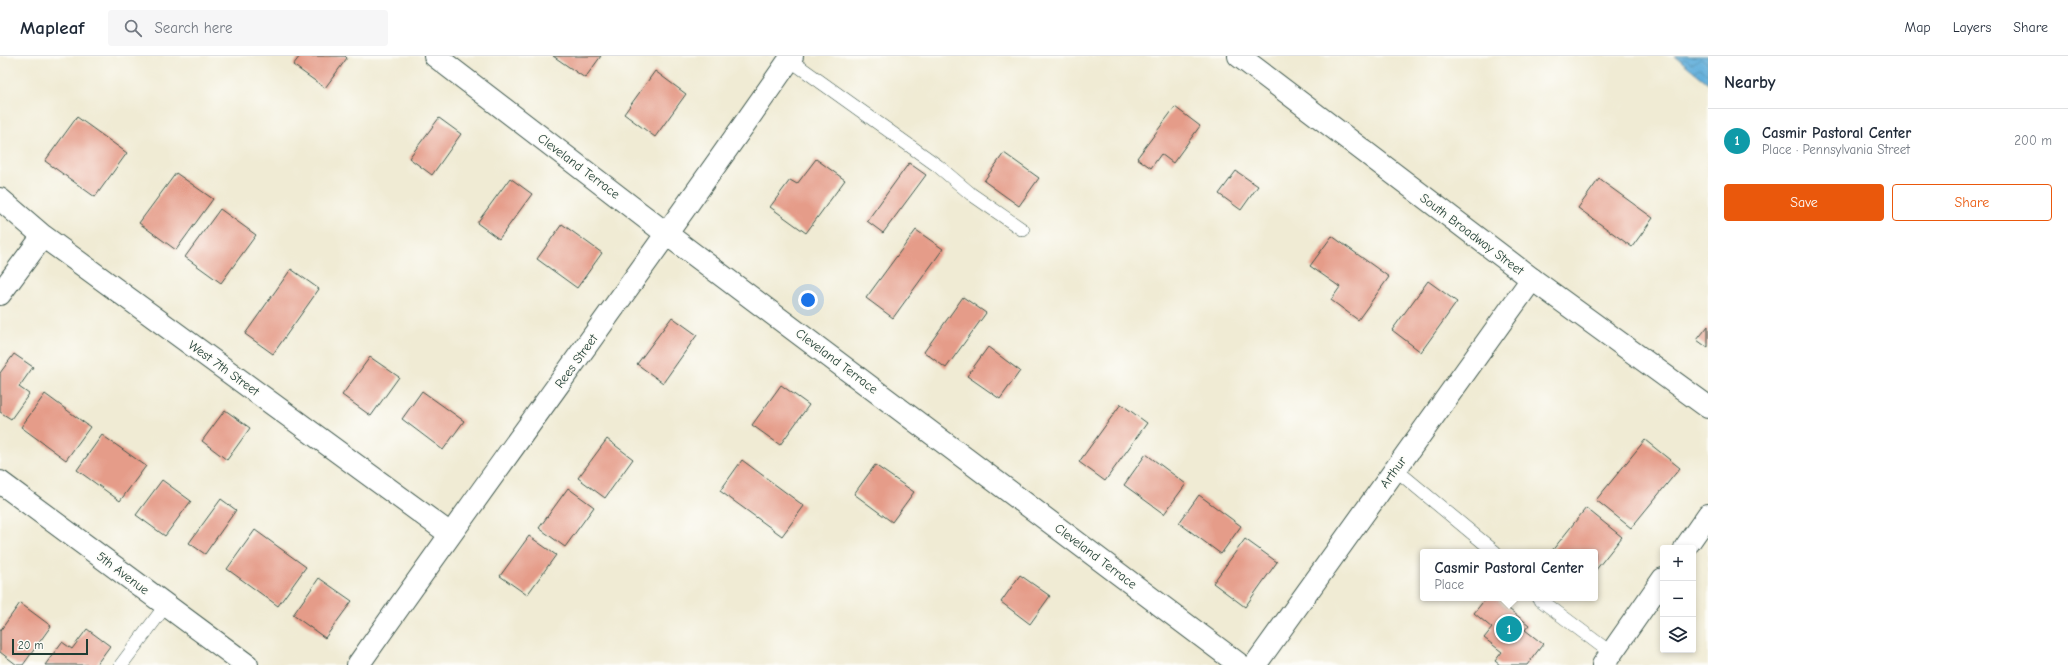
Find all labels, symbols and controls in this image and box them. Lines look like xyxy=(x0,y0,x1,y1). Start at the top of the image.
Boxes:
search box xyxy=(108,10,388,46)
text: Mapleaf xyxy=(20,17,84,39)
icon: search xyxy=(122,17,144,39)
text: Search here xyxy=(154,19,233,37)
text: Map xyxy=(1904,19,1931,36)
text: Layers xyxy=(1953,19,1991,36)
text: Share xyxy=(2013,19,2048,36)
text: Nearby xyxy=(1724,73,1775,92)
text: Casmir Pastoral Center xyxy=(1762,124,1911,142)
street label: Cleveland Terrace xyxy=(535,130,623,202)
text: 1 xyxy=(1734,133,1740,148)
text: 200 m xyxy=(2014,133,2052,148)
text: Place · Pennsylvania Street xyxy=(1762,142,1910,157)
button: Save xyxy=(1724,184,1884,221)
button: Share xyxy=(1892,184,2052,221)
street label: South Broadway Street xyxy=(1417,190,1528,279)
your location xyxy=(798,290,818,310)
street label: Cleveland Terrace xyxy=(793,325,881,397)
street label: Rees Street xyxy=(551,330,601,391)
street label: West 7th Street xyxy=(186,337,263,400)
street label: Arthur xyxy=(1377,453,1410,491)
street label: Cleveland Terrace xyxy=(1052,520,1140,592)
map controls xyxy=(1660,545,1696,653)
button: + xyxy=(1660,545,1696,581)
street label: 5th Avenue xyxy=(94,548,153,598)
popup xyxy=(1420,549,1598,601)
text: Casmir Pastoral Center xyxy=(1434,559,1584,577)
text: Place xyxy=(1434,577,1464,592)
button: − xyxy=(1660,581,1696,617)
pin: 1 xyxy=(1496,614,1522,644)
button: layers xyxy=(1660,617,1696,653)
scale bar xyxy=(12,637,88,656)
text: 20 m xyxy=(18,639,43,652)

